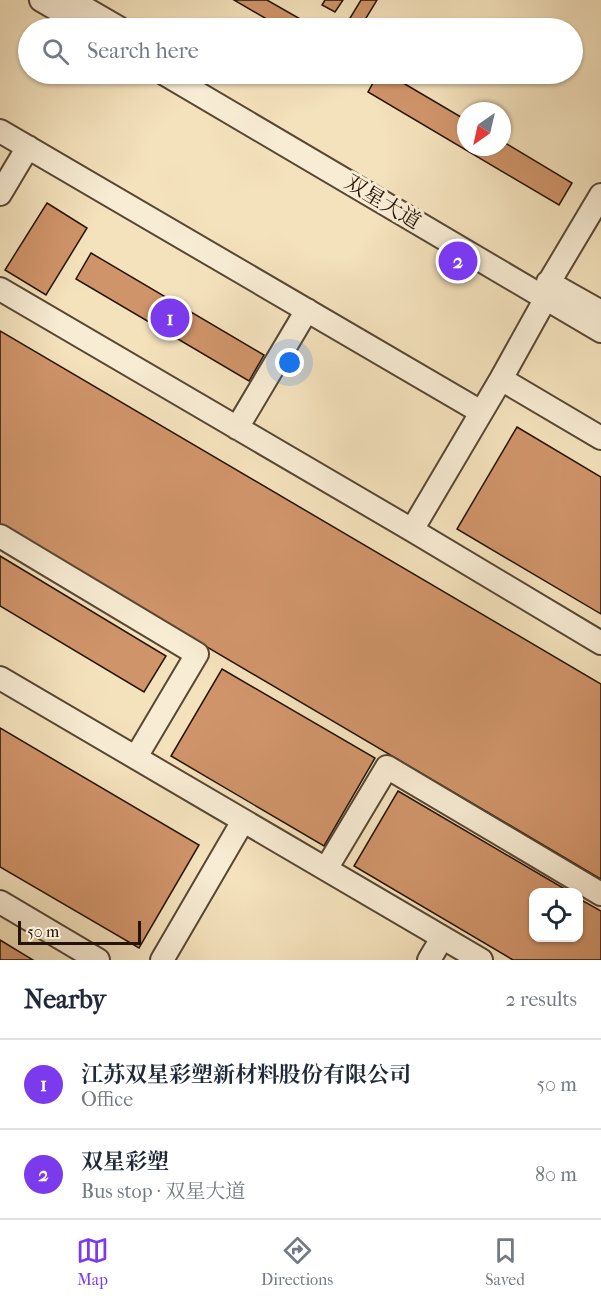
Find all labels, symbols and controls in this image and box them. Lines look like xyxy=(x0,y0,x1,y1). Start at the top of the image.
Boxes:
search box xyxy=(18,18,583,84)
icon: search xyxy=(39,35,72,68)
text: Search here xyxy=(87,38,199,64)
north arrow xyxy=(457,102,511,156)
street label: 双星大道 xyxy=(341,170,425,234)
pin: 2 xyxy=(438,238,478,284)
pin: 1 xyxy=(150,296,190,340)
your location xyxy=(275,348,304,377)
map controls xyxy=(529,888,583,942)
button: locate xyxy=(529,888,583,942)
scale bar xyxy=(18,918,141,946)
text: 50 m xyxy=(27,922,59,941)
text: Nearby xyxy=(24,984,106,1015)
text: 2 results xyxy=(506,988,577,1011)
text: 江苏双星彩塑新材料股份有限公司 xyxy=(81,1062,411,1088)
text: 1 xyxy=(40,1073,47,1096)
text: 50 m xyxy=(536,1073,577,1096)
text: Office xyxy=(81,1088,133,1111)
text: 双星彩塑 xyxy=(81,1149,169,1175)
text: 2 xyxy=(38,1163,49,1186)
text: 80 m xyxy=(535,1163,577,1186)
text: Bus stop · 双星大道 xyxy=(81,1180,245,1203)
tab: Map xyxy=(76,1234,109,1289)
tab: Directions xyxy=(261,1234,333,1289)
tab: Saved xyxy=(485,1234,525,1289)

